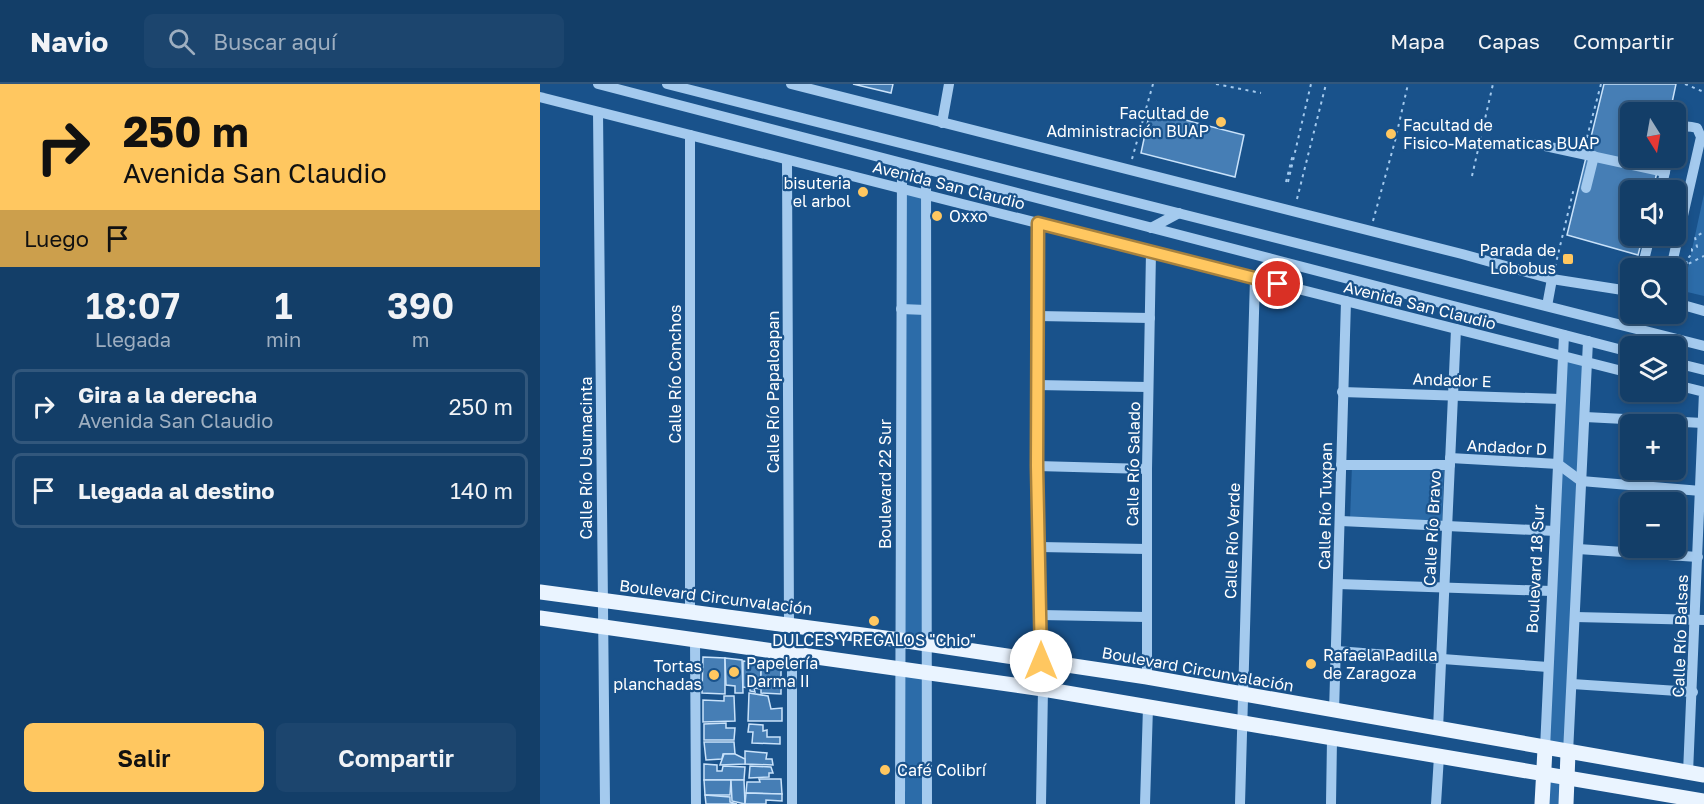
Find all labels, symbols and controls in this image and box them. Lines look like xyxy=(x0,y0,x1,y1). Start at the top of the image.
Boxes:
search box xyxy=(144,14,564,68)
text: Navio xyxy=(30,25,108,58)
icon: search xyxy=(165,25,198,58)
text: Buscar aquí xyxy=(213,28,337,55)
text: Mapa xyxy=(1390,28,1445,54)
text: Capas xyxy=(1478,28,1540,54)
text: Compartir xyxy=(1573,28,1674,54)
north arrow xyxy=(1620,102,1686,168)
map controls xyxy=(1620,102,1686,558)
place label: Facultad de Administración BUAP xyxy=(1046,103,1209,141)
text: 250 m xyxy=(123,106,249,156)
icon: right xyxy=(24,108,102,186)
marker: Facultad de Administración BUAP xyxy=(1214,115,1228,129)
place label: Facultad de Fisico-Matematicas BUAP xyxy=(1403,115,1599,153)
marker: Facultad de Fisico-Matematicas BUAP xyxy=(1384,127,1398,141)
street label: Avenida San Claudio xyxy=(871,156,1027,214)
text: Avenida San Claudio xyxy=(123,157,387,189)
place label: bisuteria el arbol xyxy=(783,173,851,211)
button: sound xyxy=(1620,180,1686,246)
marker: bisuteria el arbol xyxy=(856,185,870,199)
place label: Oxxo xyxy=(949,206,988,226)
marker: Oxxo xyxy=(930,209,944,223)
icon: arrive xyxy=(101,222,134,255)
text: Luego xyxy=(24,225,89,252)
place label: Parada de Lobobus xyxy=(1480,240,1556,278)
marker: Parada de Lobobus xyxy=(1561,252,1575,266)
pin xyxy=(1252,258,1303,309)
button: search xyxy=(1620,258,1686,324)
icon: arrive xyxy=(1261,267,1294,300)
street label: Avenida San Claudio xyxy=(1342,276,1498,334)
text: 18:07 xyxy=(86,284,180,327)
text: 1 xyxy=(275,284,293,327)
text: 390 xyxy=(387,284,454,327)
street label: Calle Río Conchos xyxy=(665,304,685,444)
street label: Calle Río Papaloapan xyxy=(763,311,783,473)
text: Llegada xyxy=(95,327,171,351)
text: min xyxy=(266,327,301,351)
text: m xyxy=(412,327,429,351)
button: layers xyxy=(1620,336,1686,402)
street label: Andador E xyxy=(1412,369,1492,391)
street label: Calle Río Usumacinta xyxy=(576,376,596,540)
text: Gira a la derecha xyxy=(78,381,257,408)
icon: right xyxy=(27,390,60,423)
text: 250 m xyxy=(449,393,513,420)
street label: Calle Río Salado xyxy=(1122,401,1144,527)
text: Avenida San Claudio xyxy=(78,408,273,432)
button: + xyxy=(1620,414,1686,480)
street label: Boulevard 22 Sur xyxy=(875,419,895,549)
street label: Andador D xyxy=(1466,435,1548,459)
street label: Calle Río Tuxpan xyxy=(1314,442,1336,570)
street label: Calle Río Bravo xyxy=(1419,470,1445,586)
icon: arrive xyxy=(27,474,60,507)
text: Llegada al destino xyxy=(78,477,275,504)
text: 140 m xyxy=(450,477,513,504)
street label: Calle Río Verde xyxy=(1220,483,1244,599)
button: − xyxy=(1620,492,1686,558)
street label: Boulevard 18 Sur xyxy=(1522,504,1548,634)
street label: Calle Río Balsas xyxy=(1668,574,1692,698)
street label: Boulevard Circunvalación xyxy=(618,575,814,619)
marker: DULCES Y REGALOS "Chio" xyxy=(867,614,881,628)
position arrow xyxy=(1009,629,1073,693)
place label: DULCES Y REGALOS "Chio" xyxy=(772,630,976,650)
street label: Boulevard Circunvalación xyxy=(1100,642,1296,696)
place label: Rafaela Padilla de Zaragoza xyxy=(1323,645,1438,683)
place label: Papelería Darma II xyxy=(746,653,818,691)
place label: Tortas planchadas xyxy=(613,656,702,694)
marker: Rafaela Padilla de Zaragoza xyxy=(1304,657,1318,671)
marker: Papelería Darma II xyxy=(727,665,741,679)
marker: Tortas planchadas xyxy=(707,668,721,682)
button: Salir xyxy=(24,723,264,792)
button: Compartir xyxy=(276,723,516,792)
place label: Café Colibrí xyxy=(897,760,988,780)
marker: Café Colibrí xyxy=(878,763,892,777)

